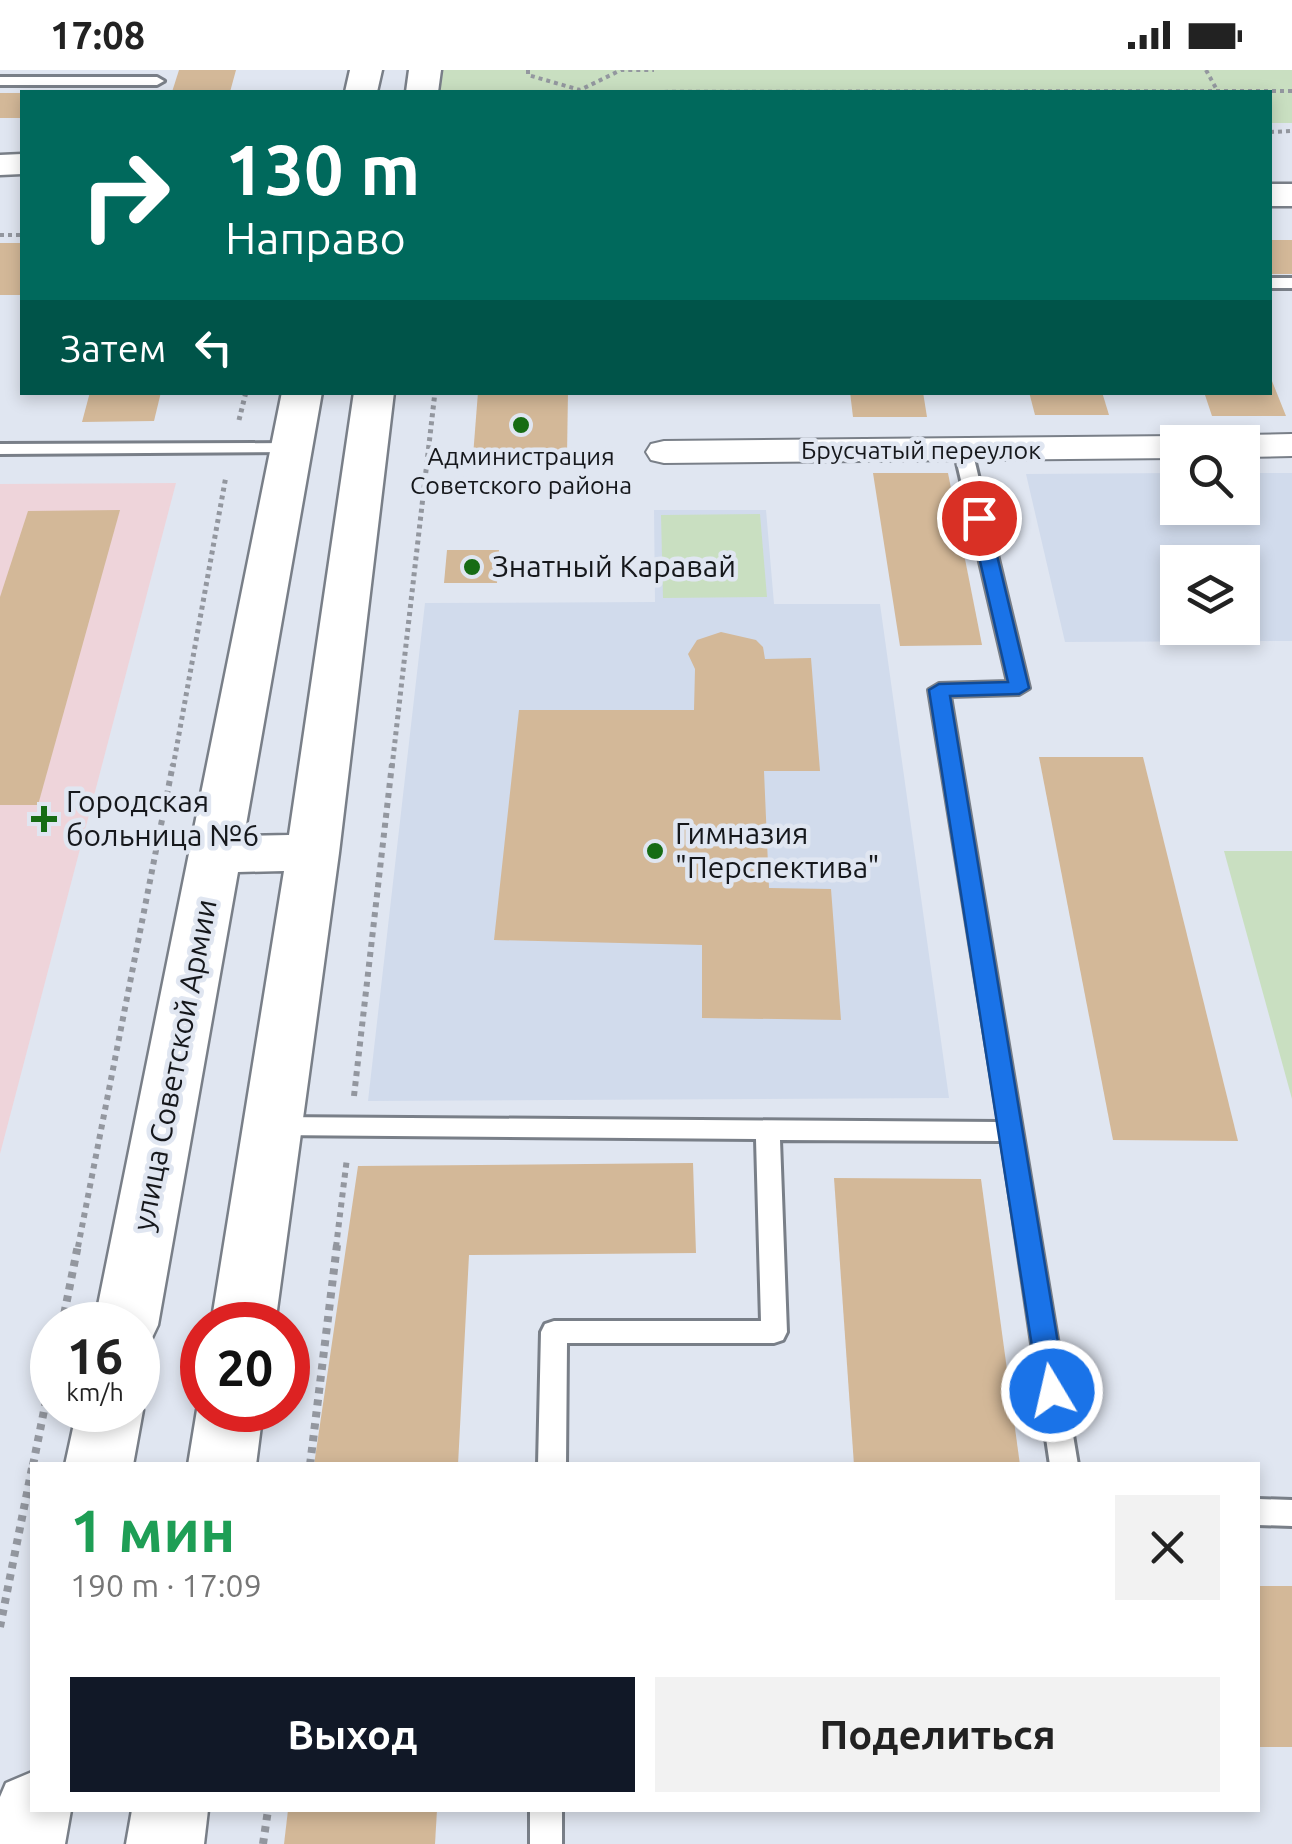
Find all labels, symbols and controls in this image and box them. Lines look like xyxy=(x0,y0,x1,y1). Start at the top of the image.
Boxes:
text: 17:08 xyxy=(50,14,145,56)
icon: right xyxy=(60,130,190,260)
text: 130 m xyxy=(225,130,420,208)
text: Направо xyxy=(225,212,406,263)
icon: left xyxy=(186,320,241,375)
text: Затем xyxy=(60,327,166,369)
marker: Администрация Советского района xyxy=(510,414,532,436)
map controls xyxy=(1160,425,1260,645)
button: search xyxy=(1160,425,1260,525)
street label: Брусчатый переулок xyxy=(801,436,1041,464)
place label: Администрация Советского района xyxy=(410,442,632,499)
pin xyxy=(937,476,1022,561)
icon: arrive xyxy=(952,491,1007,546)
button: layers xyxy=(1160,545,1260,645)
place label: Знатный Каравай xyxy=(492,549,736,583)
marker: Знатный Каравай xyxy=(461,556,483,578)
place label: Городская больница №6 xyxy=(66,784,259,852)
marker: Городская больница №6 xyxy=(31,806,57,832)
place label: Гимназия "Перспектива" xyxy=(675,816,880,884)
marker: Гимназия "Перспектива" xyxy=(644,840,666,862)
street label: улица Советской Армии xyxy=(125,896,223,1233)
speed limit sign: 20 xyxy=(180,1302,310,1432)
text: 16 xyxy=(67,1327,123,1383)
position arrow xyxy=(1000,1339,1104,1443)
text: km/h xyxy=(66,1378,124,1406)
button: close xyxy=(1115,1495,1220,1600)
text: 1 мин xyxy=(70,1496,235,1563)
text: 190 m · 17:09 xyxy=(70,1567,262,1603)
button: Выход xyxy=(70,1677,635,1792)
button: Поделиться xyxy=(655,1677,1220,1792)

